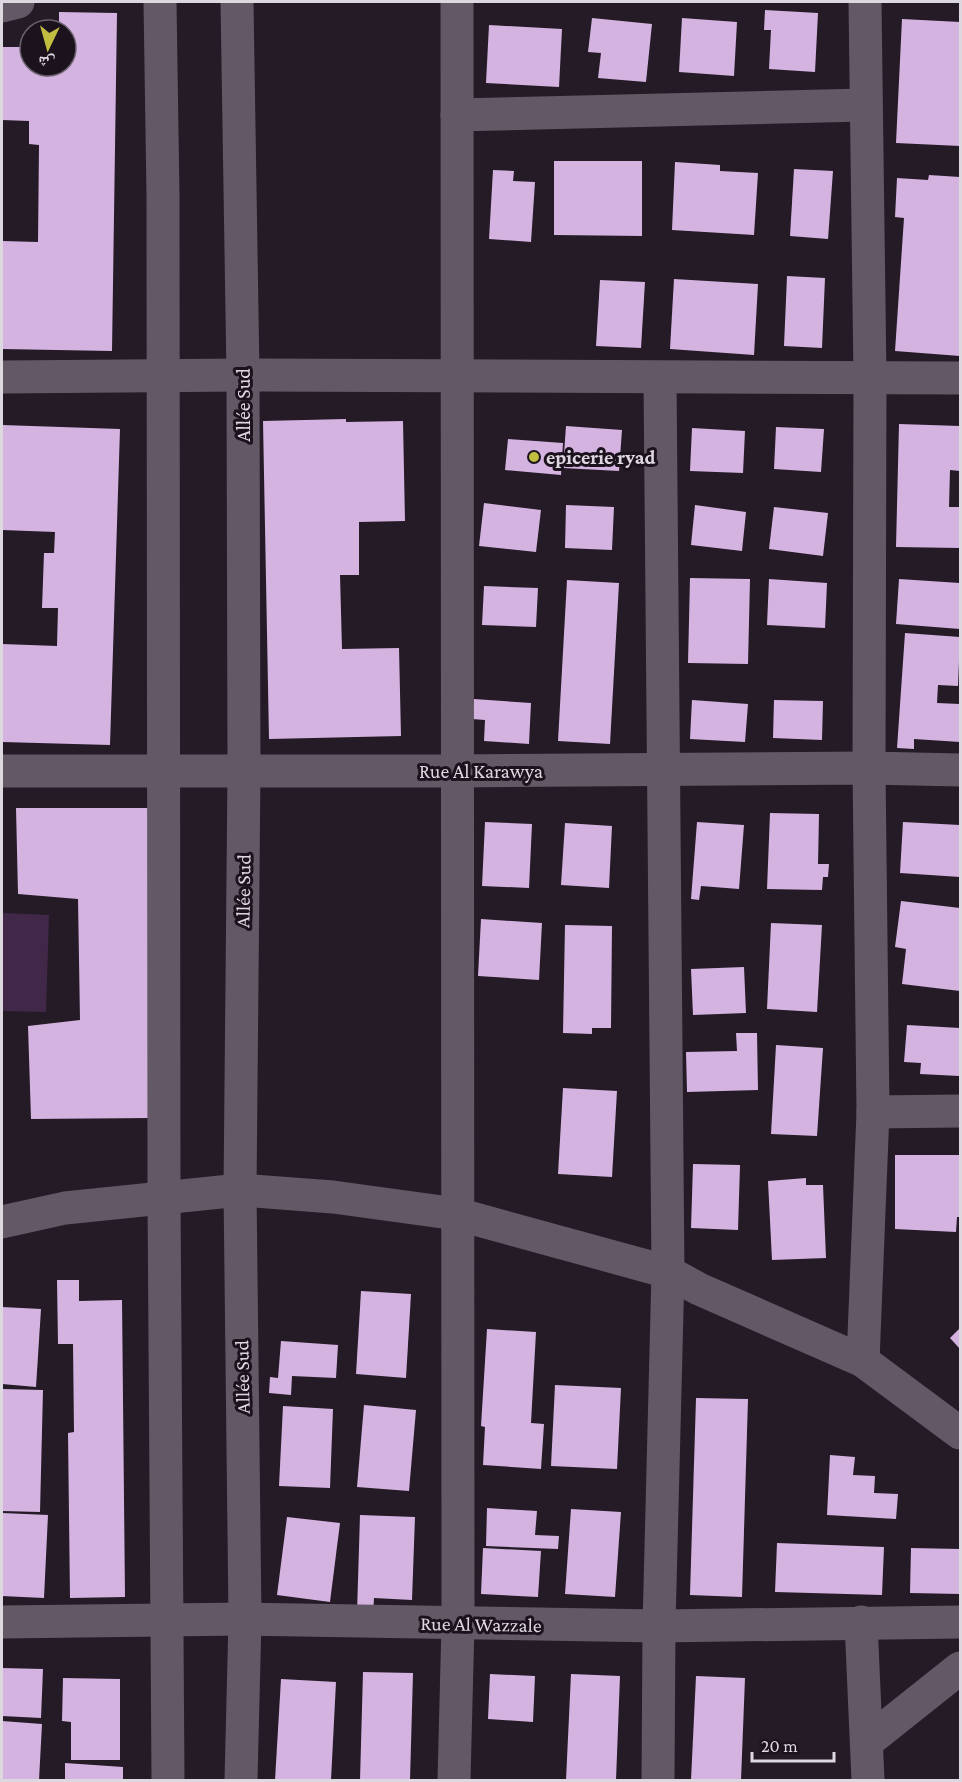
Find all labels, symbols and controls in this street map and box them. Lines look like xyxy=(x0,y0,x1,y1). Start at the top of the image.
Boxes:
north arrow xyxy=(18,18,78,78)
text: ش xyxy=(38,52,56,72)
street label: Allée Sud xyxy=(232,368,254,442)
place label: epicerie ryad xyxy=(546,446,656,468)
marker: epicerie ryad xyxy=(527,450,541,464)
street label: Rue Al Karawya xyxy=(419,760,543,783)
street label: Allée Sud xyxy=(231,854,255,928)
street label: Allée Sud xyxy=(230,1340,254,1414)
street label: Rue Al Wazzale xyxy=(420,1612,542,1636)
scale bar xyxy=(752,1725,834,1763)
text: 20 m xyxy=(761,1736,798,1756)

